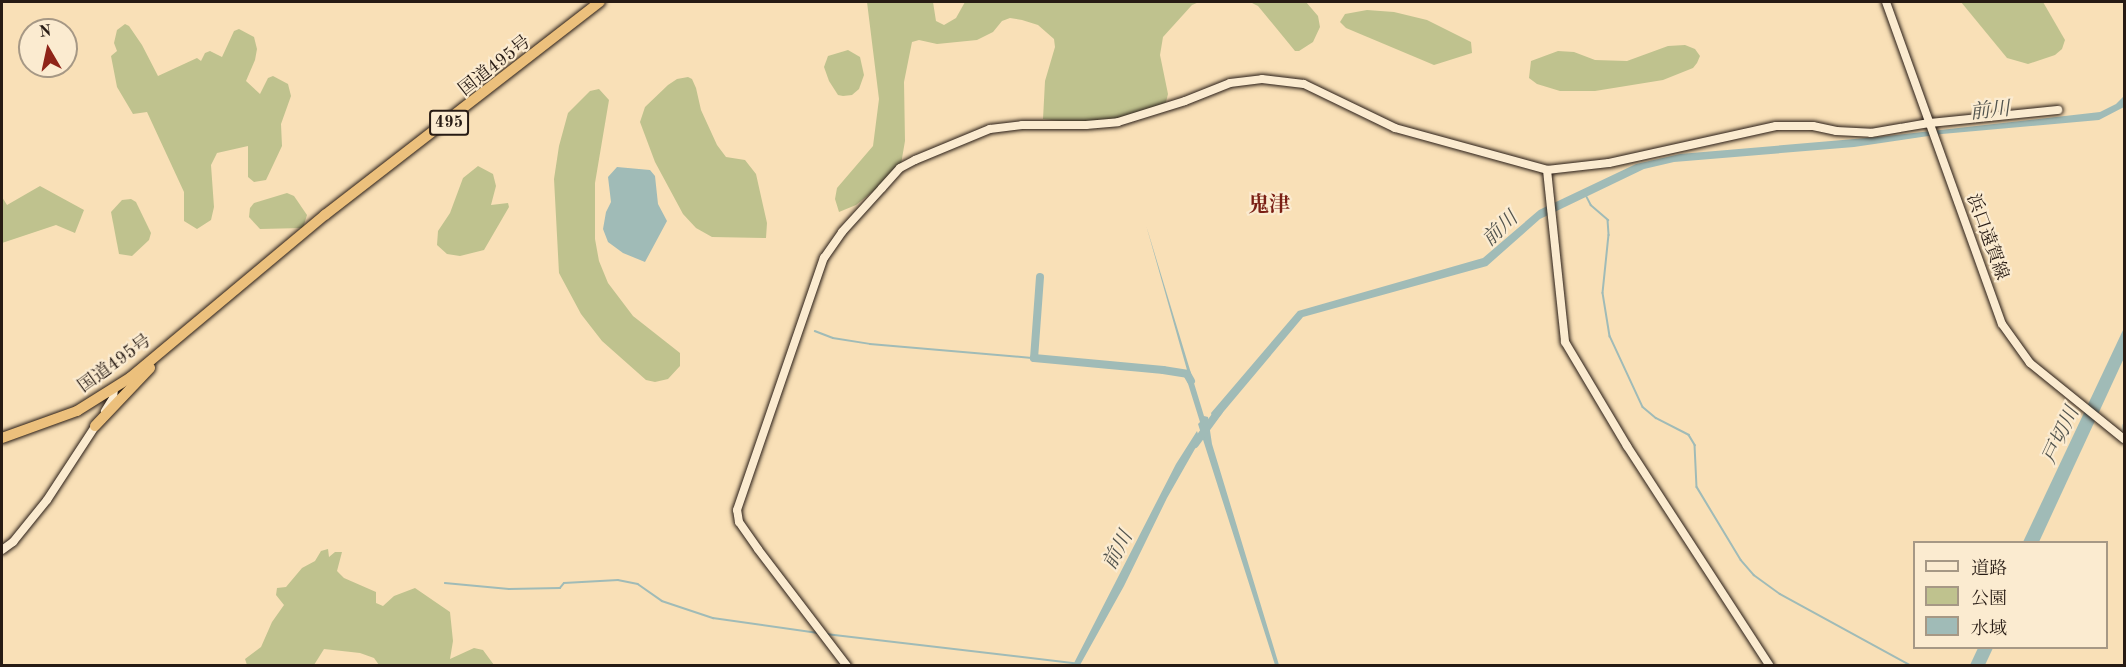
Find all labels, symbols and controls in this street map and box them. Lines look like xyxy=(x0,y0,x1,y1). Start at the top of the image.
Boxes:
north arrow xyxy=(18,18,78,78)
text: N xyxy=(38,23,53,41)
street label: 国道495号 xyxy=(455,31,535,101)
water label: 前川 xyxy=(1969,98,2011,126)
road number: 495 xyxy=(428,110,470,136)
street label: 浜口遠賀線 xyxy=(1961,191,2013,283)
district label: 鬼津 xyxy=(1248,193,1290,219)
water label: 前川 xyxy=(1478,208,1524,252)
street label: 国道495号 xyxy=(74,330,156,398)
water label: 戸切川 xyxy=(2038,404,2086,468)
water label: 前川 xyxy=(1099,528,1139,574)
legend xyxy=(1913,541,2108,649)
text: 道路 xyxy=(1971,560,2007,578)
text: 公園 xyxy=(1971,590,2007,608)
text: 水域 xyxy=(1971,620,2007,638)

